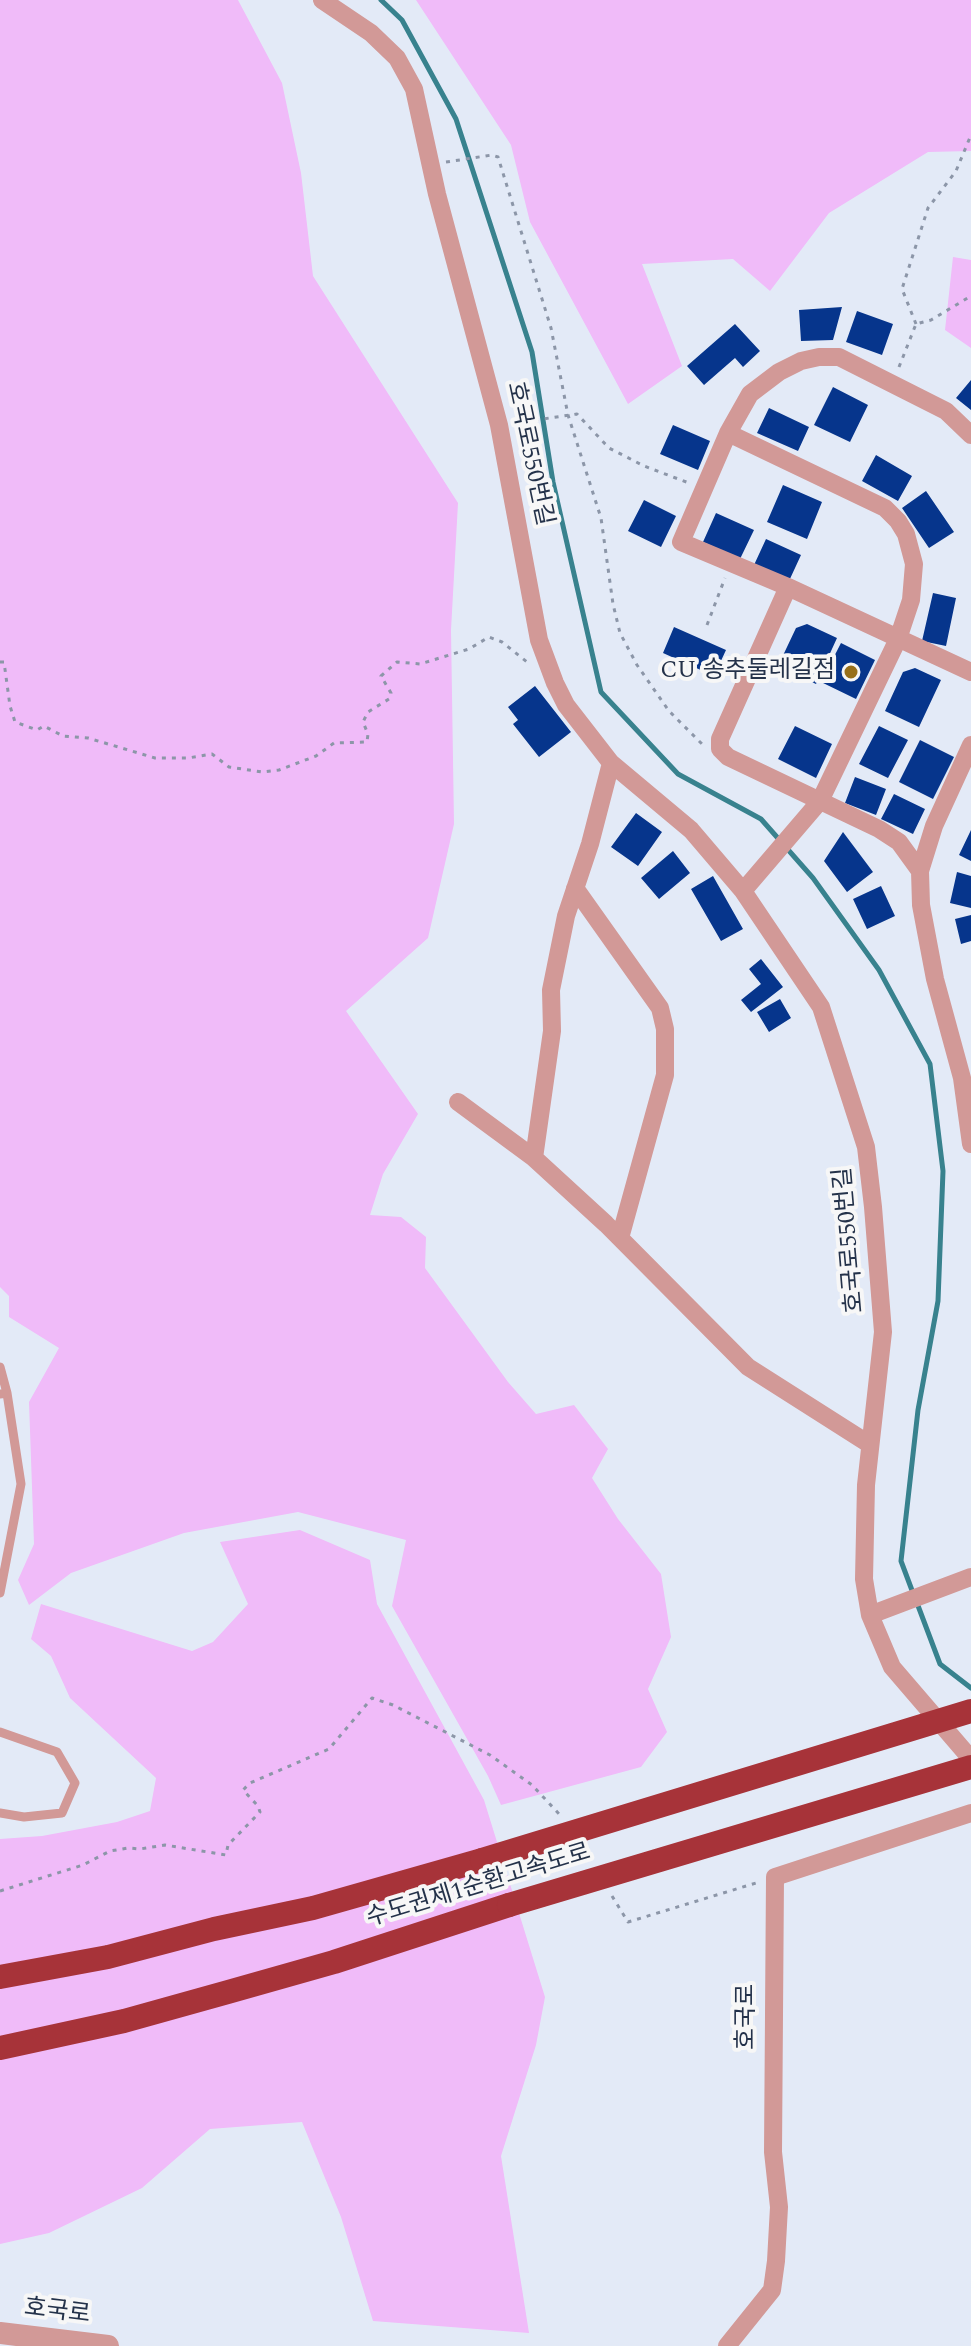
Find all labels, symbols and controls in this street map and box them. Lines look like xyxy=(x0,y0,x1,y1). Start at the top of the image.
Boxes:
street label: 호국로550번길 xyxy=(499,379,557,529)
place label: CU 송추둘레길점 xyxy=(660,658,835,686)
marker: CU 송추둘레길점 xyxy=(842,663,860,681)
street label: 호국로550번길 xyxy=(830,1166,872,1314)
street label: 수도권제1순환고속도로 xyxy=(363,1839,595,1935)
street label: 호국로 xyxy=(734,1984,762,2050)
street label: 호국로 xyxy=(22,2295,92,2331)

